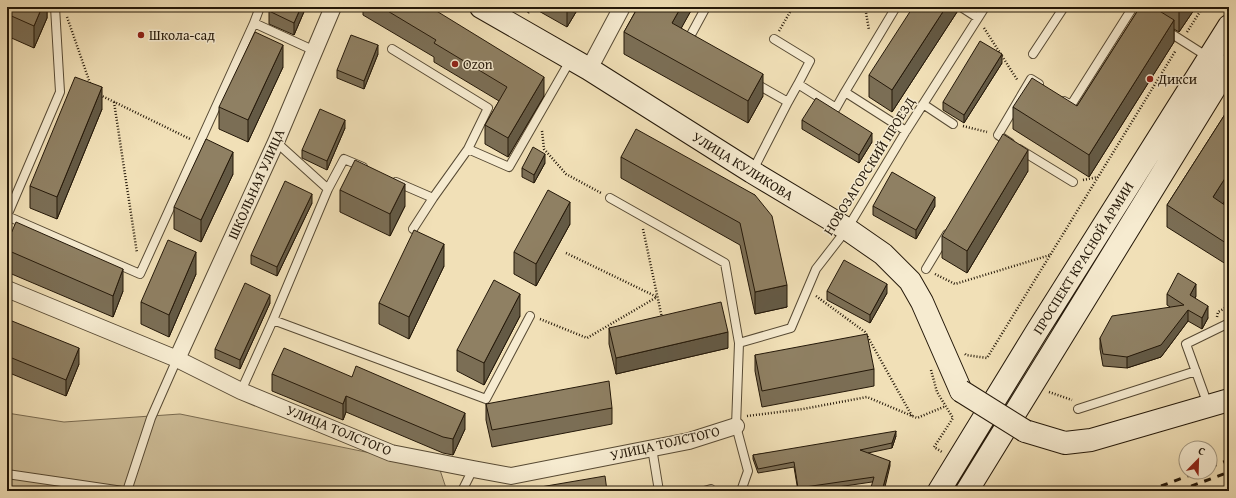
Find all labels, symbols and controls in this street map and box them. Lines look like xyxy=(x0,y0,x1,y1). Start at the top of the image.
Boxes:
place label: Школа-сад xyxy=(149,25,215,45)
marker: Школа-сад xyxy=(136,30,146,40)
place label: Ozon xyxy=(463,54,493,74)
marker: Ozon xyxy=(450,59,460,69)
place label: Дикси xyxy=(1157,69,1197,89)
marker: Дикси xyxy=(1145,74,1155,84)
street label: НОВОЗАГОРСКИЙ ПРОЕЗД xyxy=(818,93,920,239)
street label: ШКОЛЬНАЯ УЛИЦА xyxy=(223,125,290,242)
street label: УЛИЦА КУЛИКОВА xyxy=(688,127,798,206)
street label: ПРОСПЕКТ КРАСНОЙ АРМИИ xyxy=(1028,178,1138,338)
street label: УЛИЦА ТОЛСТОГО xyxy=(283,400,395,460)
street label: УЛИЦА ТОЛСТОГО xyxy=(608,421,722,465)
north arrow xyxy=(1178,440,1218,480)
text: С xyxy=(1196,442,1208,459)

